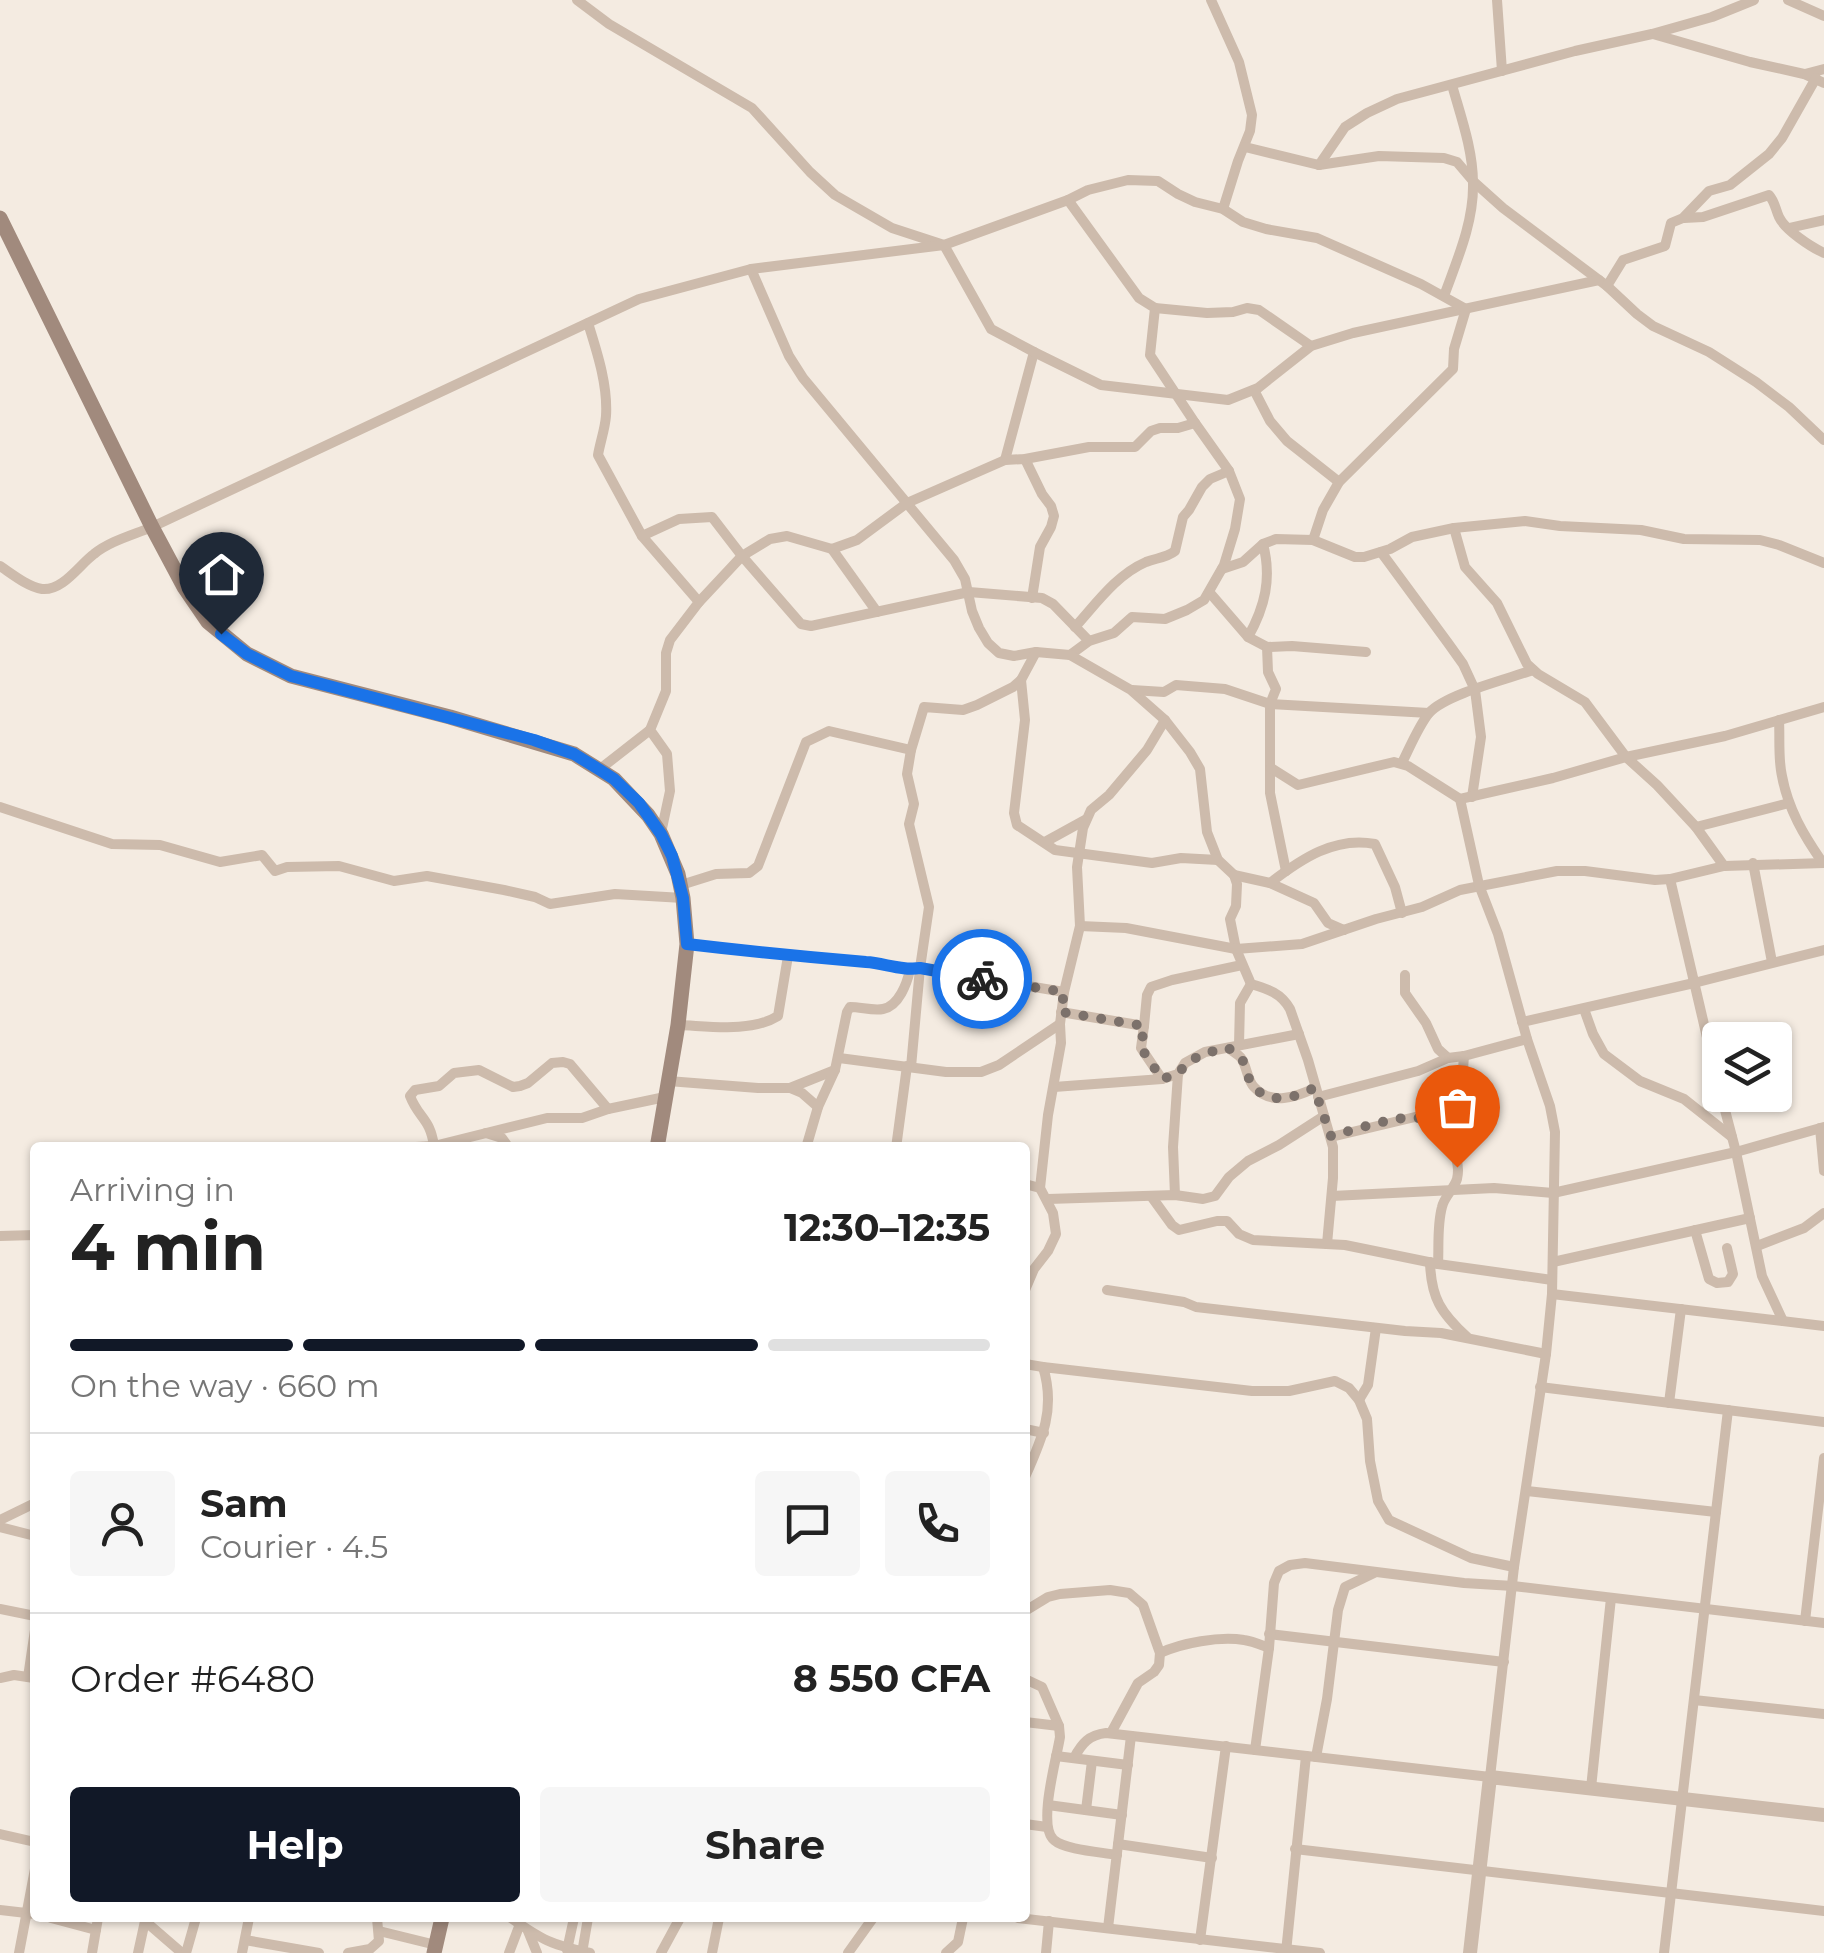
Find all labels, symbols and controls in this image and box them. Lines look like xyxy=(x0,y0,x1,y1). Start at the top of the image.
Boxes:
pin xyxy=(179,532,264,635)
icon: home xyxy=(194,547,249,602)
courier xyxy=(932,929,1032,1029)
icon: bike xyxy=(955,952,1010,1007)
map controls xyxy=(1702,1022,1792,1112)
button: layers xyxy=(1702,1022,1792,1112)
pin xyxy=(1415,1065,1500,1168)
icon: bag xyxy=(1430,1080,1485,1135)
text: Arriving in xyxy=(70,1170,235,1209)
text: 12:30–12:35 xyxy=(784,1204,990,1251)
text: 4 min xyxy=(70,1207,266,1286)
text: On the way · 660 m xyxy=(70,1366,380,1405)
button: person xyxy=(70,1471,175,1576)
button: chat xyxy=(755,1471,860,1576)
button: phone xyxy=(885,1471,990,1576)
text: Sam xyxy=(200,1480,288,1527)
text: Courier · 4.5 xyxy=(200,1527,388,1566)
text: Order #6480 xyxy=(70,1655,315,1702)
text: 8 550 CFA xyxy=(793,1655,990,1702)
button: Help xyxy=(70,1787,520,1902)
button: Share xyxy=(540,1787,990,1902)

